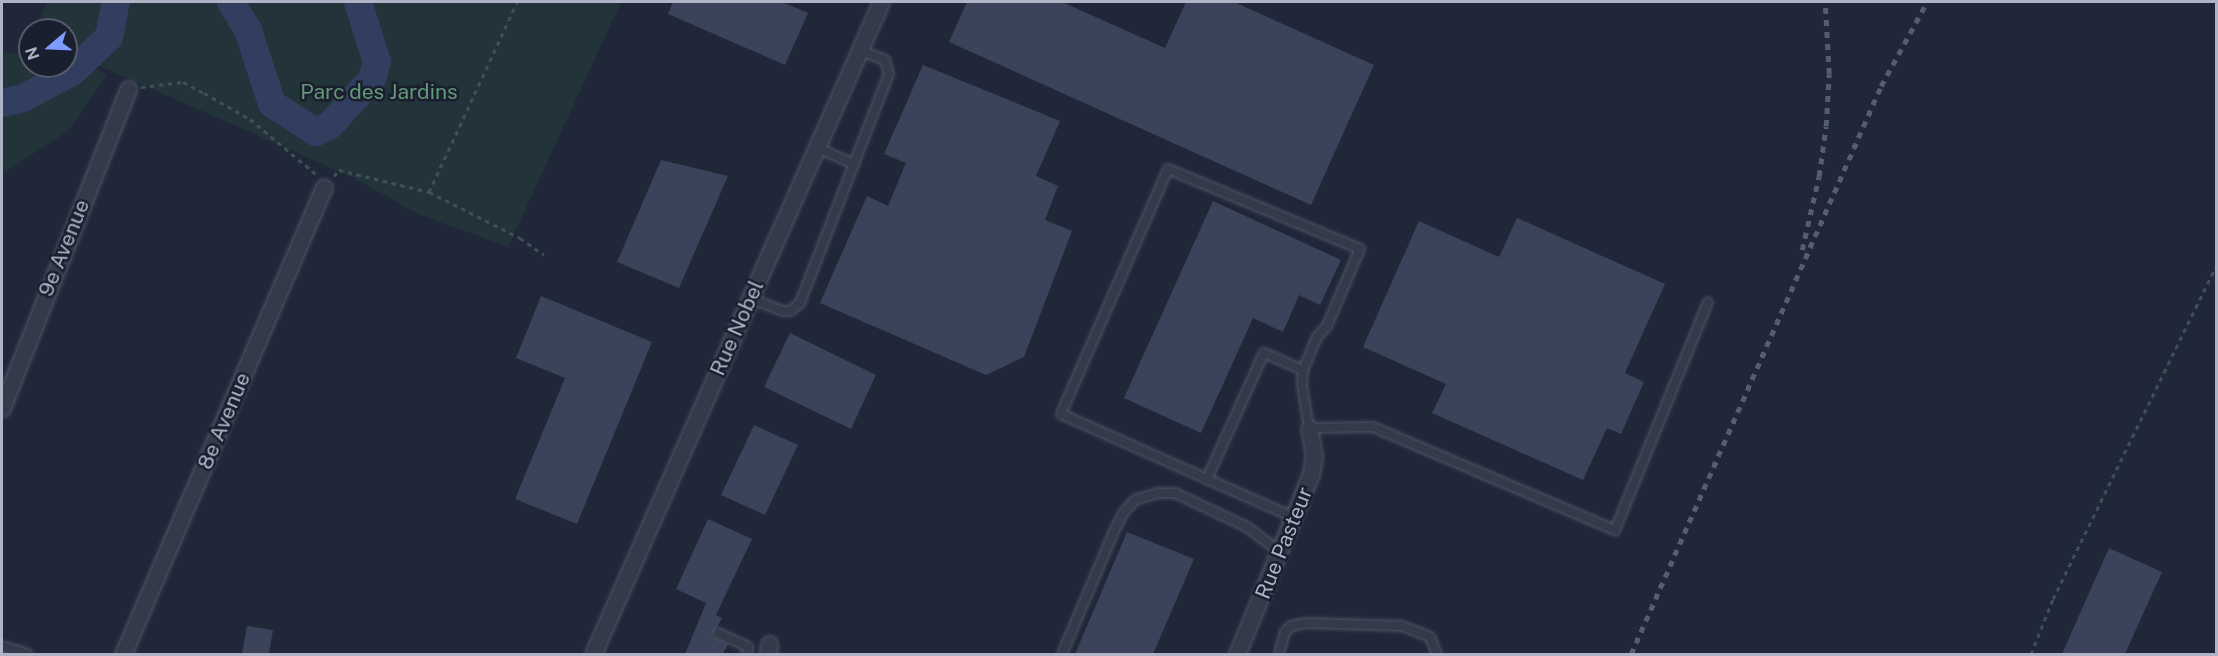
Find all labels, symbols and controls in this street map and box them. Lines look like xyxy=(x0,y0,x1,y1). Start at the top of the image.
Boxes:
north arrow xyxy=(18,18,78,78)
text: N xyxy=(21,44,43,62)
park label: Parc des Jardins xyxy=(300,79,458,105)
street label: 9e Avenue xyxy=(33,196,95,300)
street label: Rue Nobel xyxy=(705,276,769,380)
street label: 8e Avenue xyxy=(192,369,256,473)
street label: Rue Pasteur xyxy=(1250,483,1318,603)

